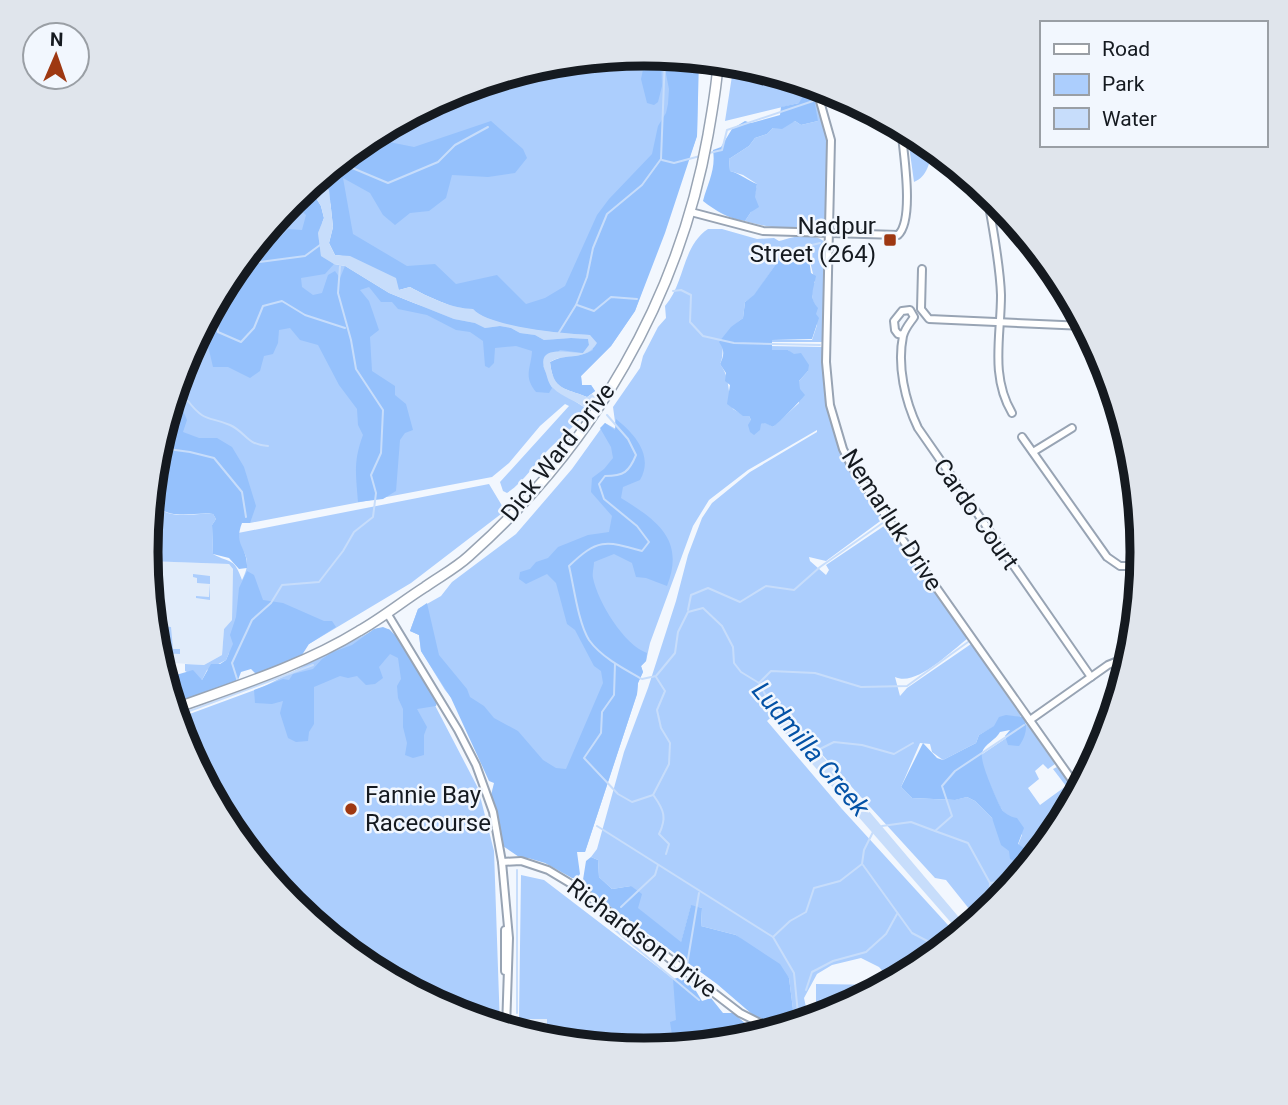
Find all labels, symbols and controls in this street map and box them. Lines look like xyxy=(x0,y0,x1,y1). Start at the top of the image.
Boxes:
north arrow xyxy=(21,21,91,91)
legend xyxy=(1040,21,1267,147)
text: N xyxy=(49,28,64,51)
text: Road xyxy=(1102,37,1150,61)
text: Park xyxy=(1102,72,1145,96)
text: Water xyxy=(1102,107,1157,131)
place label: Nadpur Street (264) xyxy=(750,212,876,268)
marker: Nadpur Street (264) xyxy=(882,232,898,248)
street label: Dick Ward Drive xyxy=(495,377,621,527)
street label: Nemarluk Drive xyxy=(836,444,948,596)
street label: Cardo Court xyxy=(928,453,1025,575)
water label: Ludmilla Creek xyxy=(746,676,877,823)
place label: Fannie Bay Racecourse xyxy=(365,781,491,837)
marker: Fannie Bay Racecourse xyxy=(343,801,359,817)
street label: Richardson Drive xyxy=(562,873,722,1003)

